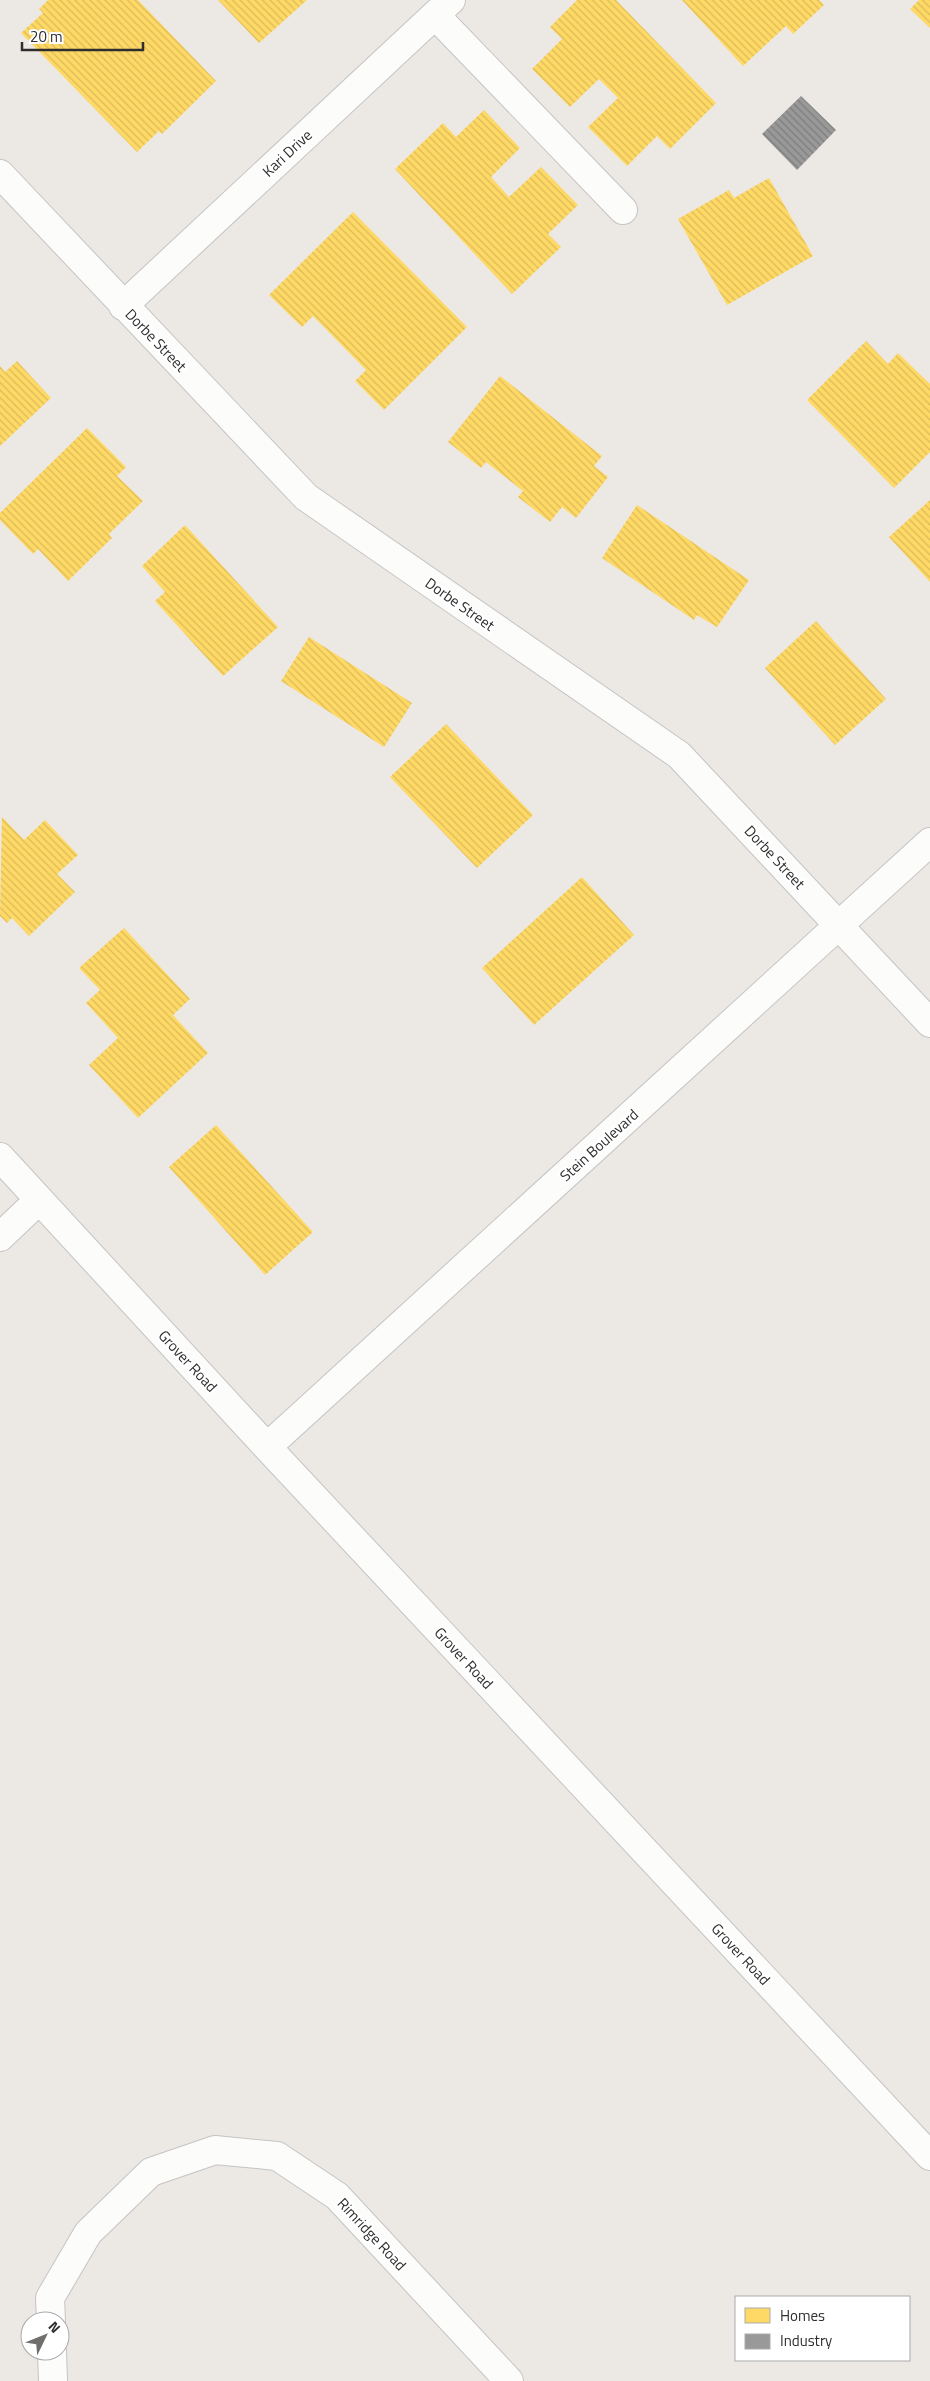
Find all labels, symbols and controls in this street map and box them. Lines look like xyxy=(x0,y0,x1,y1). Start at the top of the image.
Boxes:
scale bar xyxy=(22,20,144,52)
text: 20 m xyxy=(30,25,63,48)
street label: Kari Drive xyxy=(257,124,317,182)
street label: Dorbe Street xyxy=(120,303,193,377)
street label: Dorbe Street xyxy=(421,572,500,637)
street label: Dorbe Street xyxy=(739,820,811,895)
street label: Stein Boulevard xyxy=(554,1103,644,1187)
street label: Grover Road xyxy=(153,1325,223,1397)
street label: Grover Road xyxy=(429,1622,499,1694)
street label: Grover Road xyxy=(706,1918,776,1990)
street label: Rimridge Road xyxy=(332,2192,412,2276)
legend xyxy=(735,2296,910,2361)
text: Homes xyxy=(780,2304,825,2327)
north arrow xyxy=(20,2311,70,2361)
text: N xyxy=(44,2316,66,2338)
text: Industry xyxy=(780,2329,832,2352)

